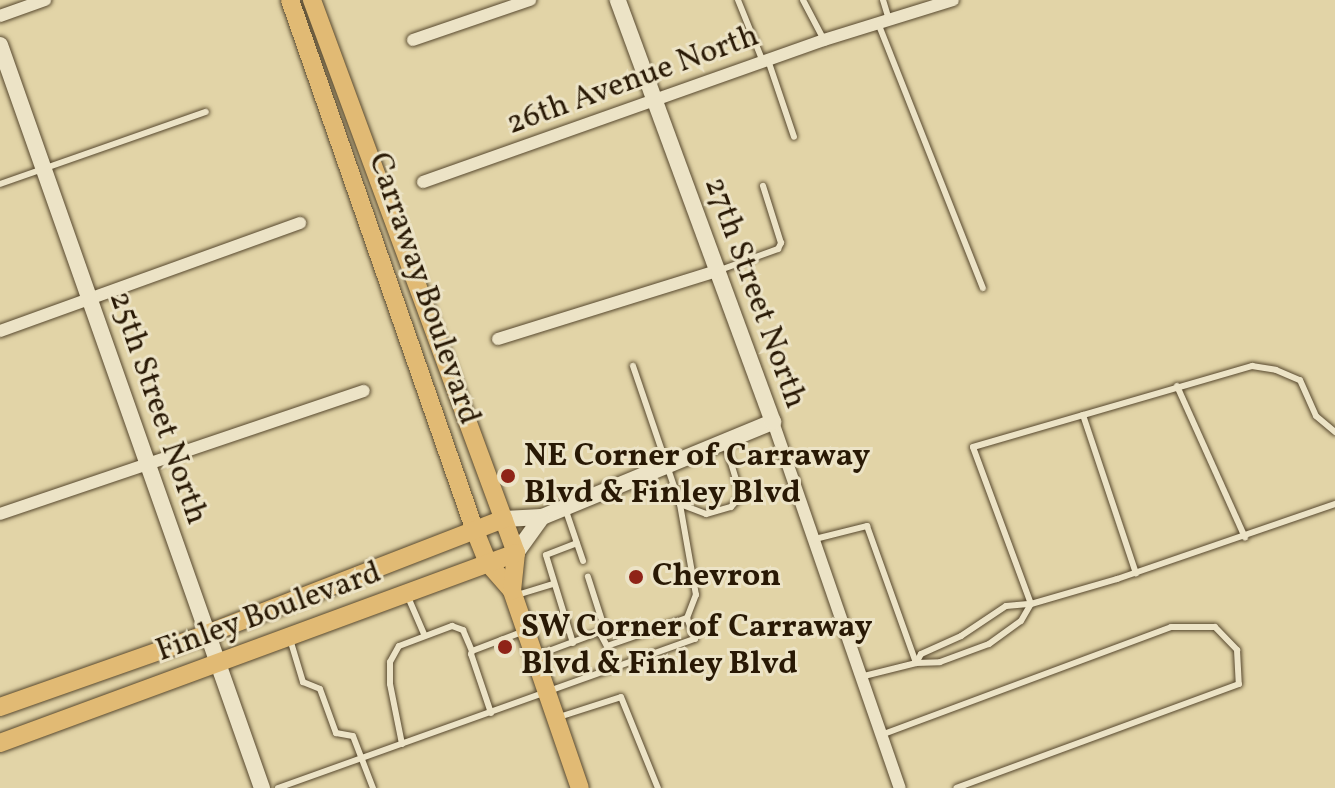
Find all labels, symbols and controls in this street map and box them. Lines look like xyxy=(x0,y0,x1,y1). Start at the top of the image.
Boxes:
street label: 26th Avenue North xyxy=(502,18,764,144)
street label: Carraway Boulevard xyxy=(358,148,488,430)
street label: 27th Street North xyxy=(694,172,814,414)
street label: 25th Street North xyxy=(99,286,215,530)
place label: NE Corner of Carraway Blvd & Finley Blvd xyxy=(524,439,868,514)
marker: NE Corner of Carraway Blvd & Finley Blvd xyxy=(499,467,517,485)
street label: Finley Boulevard xyxy=(151,554,387,672)
place label: Chevron xyxy=(652,558,781,596)
marker: Chevron xyxy=(627,568,645,586)
place label: SW Corner of Carraway Blvd & Finley Blvd xyxy=(521,610,871,685)
marker: SW Corner of Carraway Blvd & Finley Blvd xyxy=(496,638,514,656)

